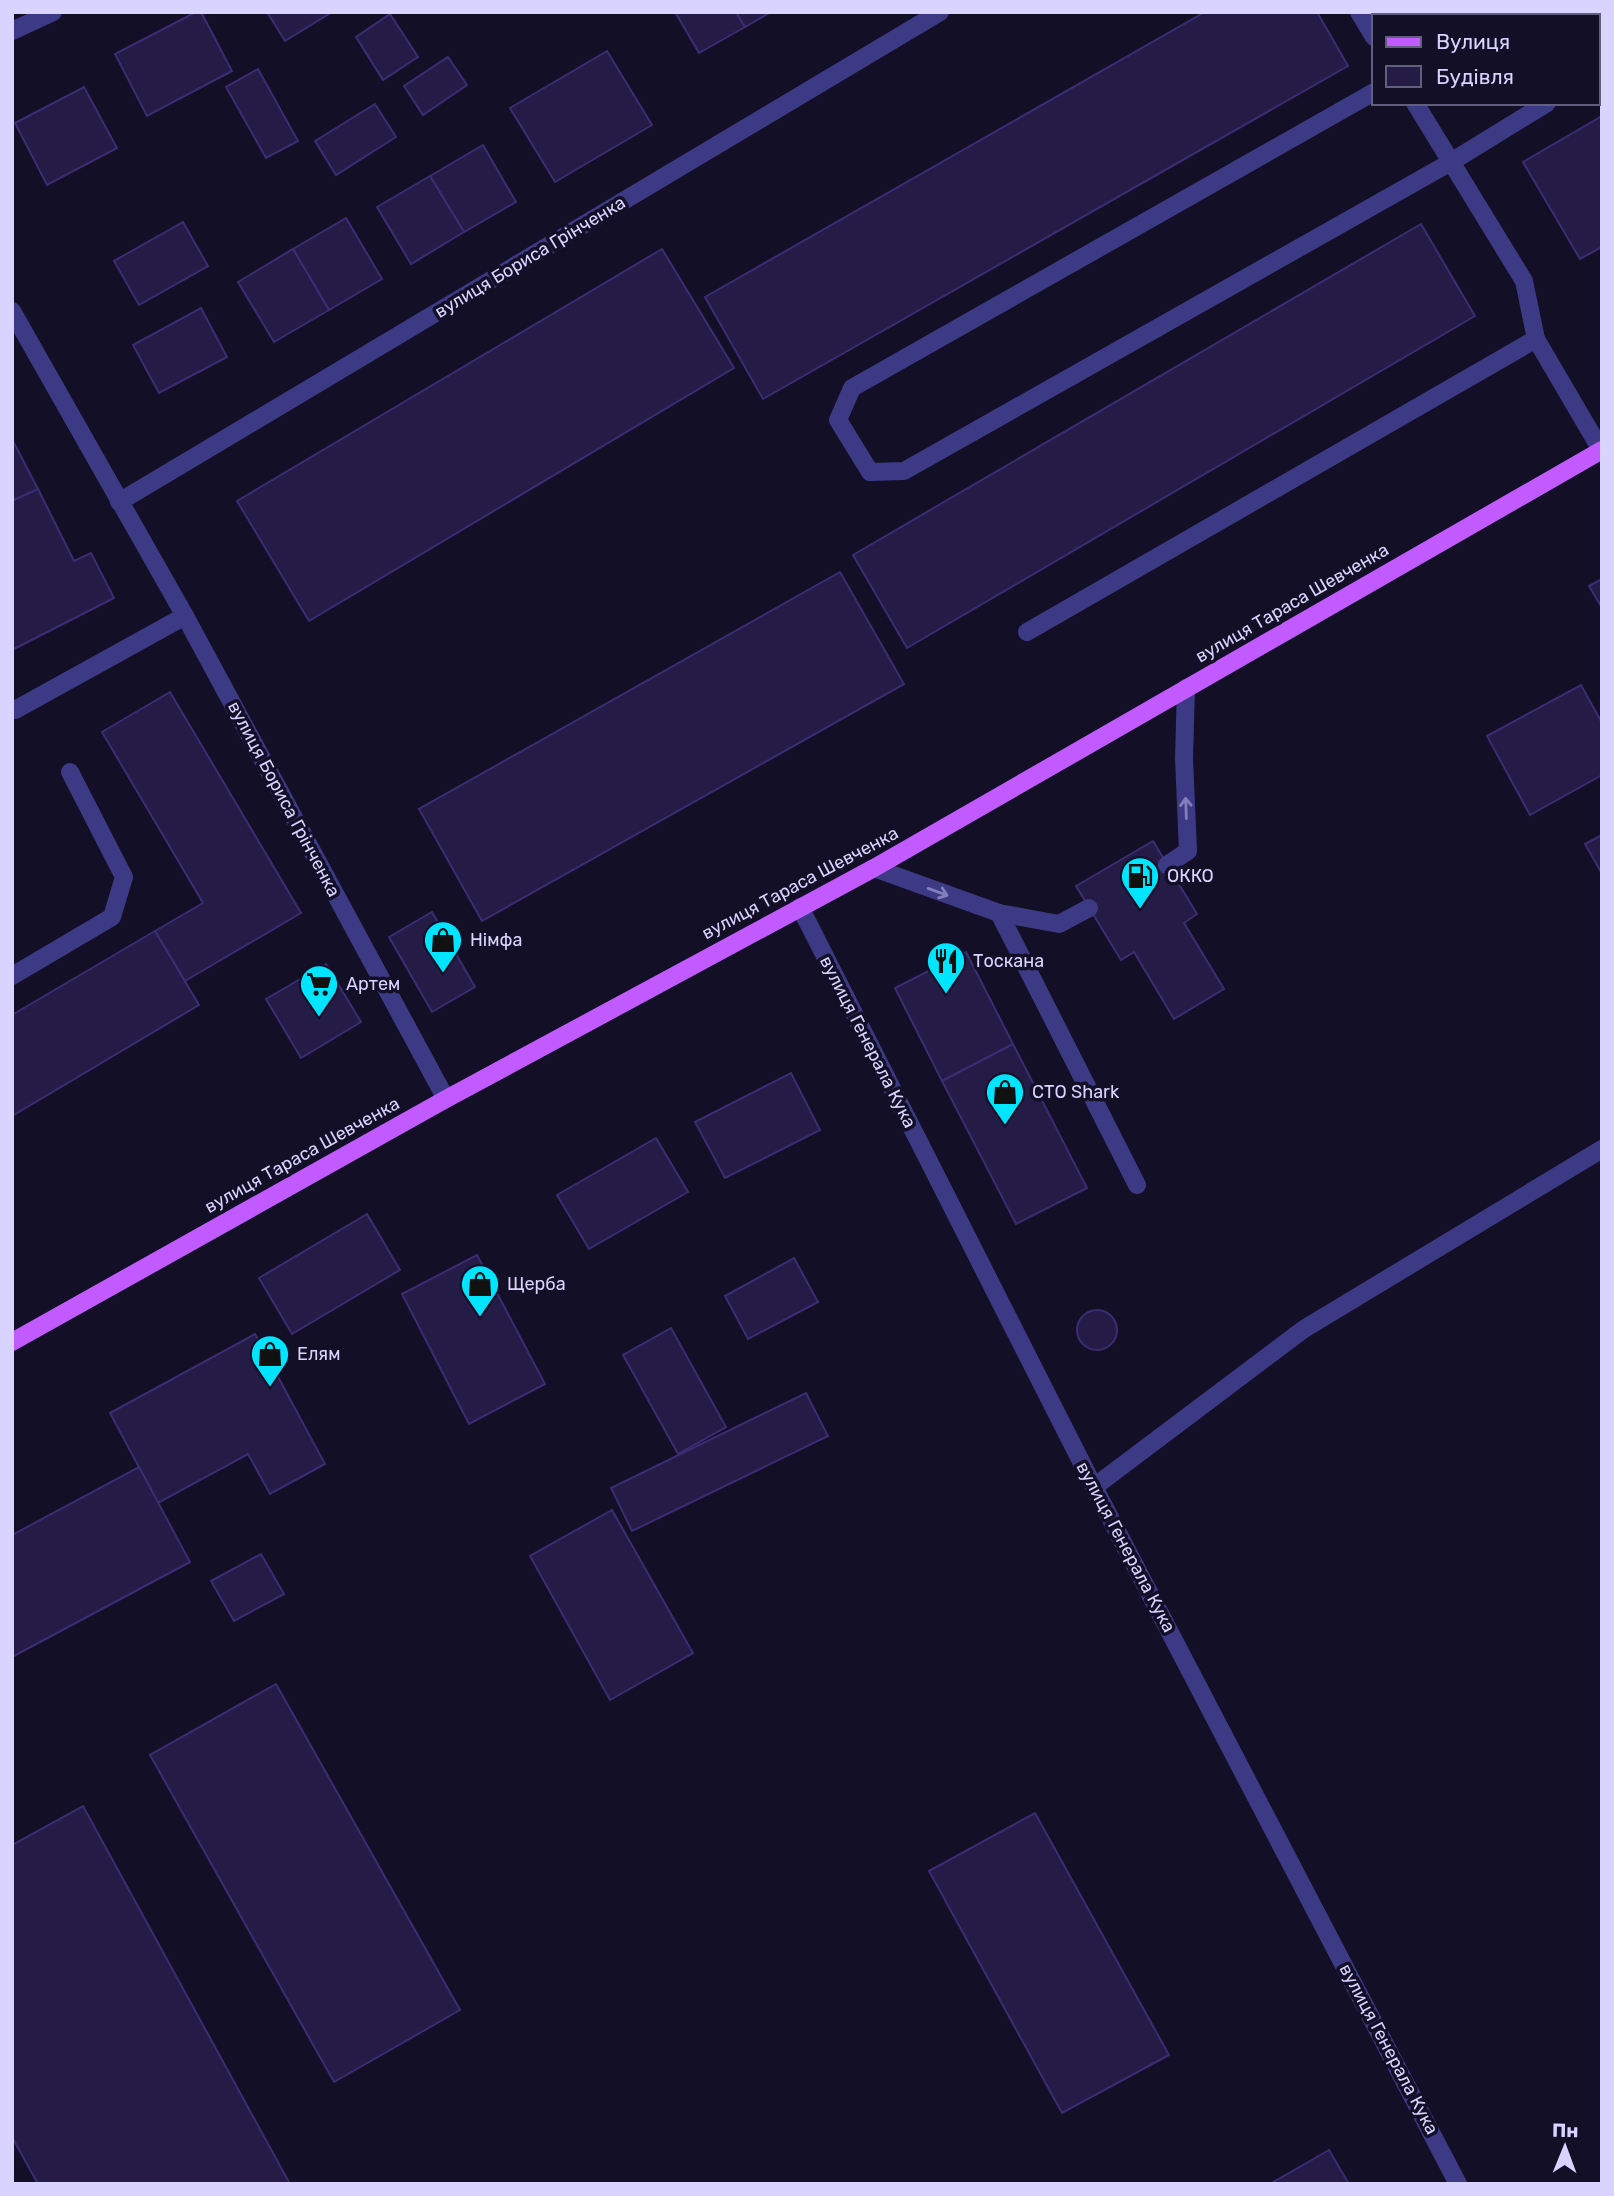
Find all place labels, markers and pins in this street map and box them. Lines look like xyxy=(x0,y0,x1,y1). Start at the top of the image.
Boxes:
fuel station icon: ОККО xyxy=(1119,855,1161,910)
place label: ОККО xyxy=(1167,865,1214,887)
shop icon: Німфа xyxy=(422,919,464,974)
place label: Німфа xyxy=(470,929,522,951)
restaurant icon: Тоскана xyxy=(925,940,967,995)
place label: Тоскана xyxy=(973,950,1044,972)
supermarket icon: Артем xyxy=(298,963,340,1018)
place label: Артем xyxy=(346,973,400,995)
shop icon: СТО Shark xyxy=(984,1071,1026,1126)
place label: СТО Shark xyxy=(1032,1081,1120,1103)
shop icon: Щерба xyxy=(459,1263,501,1318)
place label: Щерба xyxy=(507,1273,566,1295)
shop icon: Елям xyxy=(249,1333,291,1388)
place label: Елям xyxy=(297,1343,340,1365)

